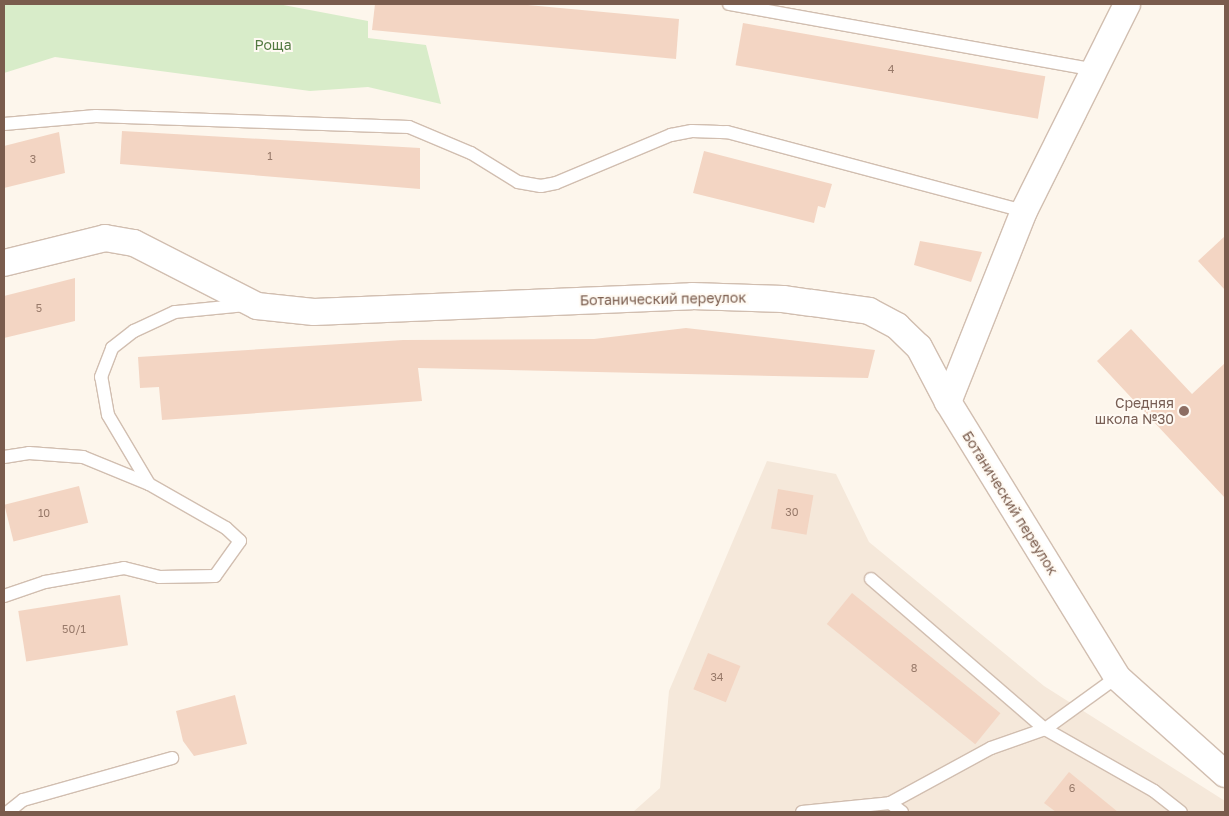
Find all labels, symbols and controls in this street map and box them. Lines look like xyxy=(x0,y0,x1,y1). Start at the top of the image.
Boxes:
park label: Роща xyxy=(254,37,292,53)
house number: 4 xyxy=(888,62,894,76)
house number: 1 xyxy=(267,149,273,163)
house number: 3 xyxy=(30,152,36,166)
street label: Ботанический переулок xyxy=(580,289,746,309)
house number: 5 xyxy=(36,301,42,315)
place label: Средняя школа №30 xyxy=(1095,395,1174,428)
marker: Средняя школа №30 xyxy=(1178,405,1190,417)
street label: Ботанический переулок xyxy=(959,428,1061,578)
house number: 30 xyxy=(785,505,799,519)
house number: 10 xyxy=(38,506,50,520)
house number: 50/1 xyxy=(62,622,86,636)
house number: 8 xyxy=(911,661,917,675)
house number: 34 xyxy=(710,670,724,684)
house number: 6 xyxy=(1069,781,1075,795)

